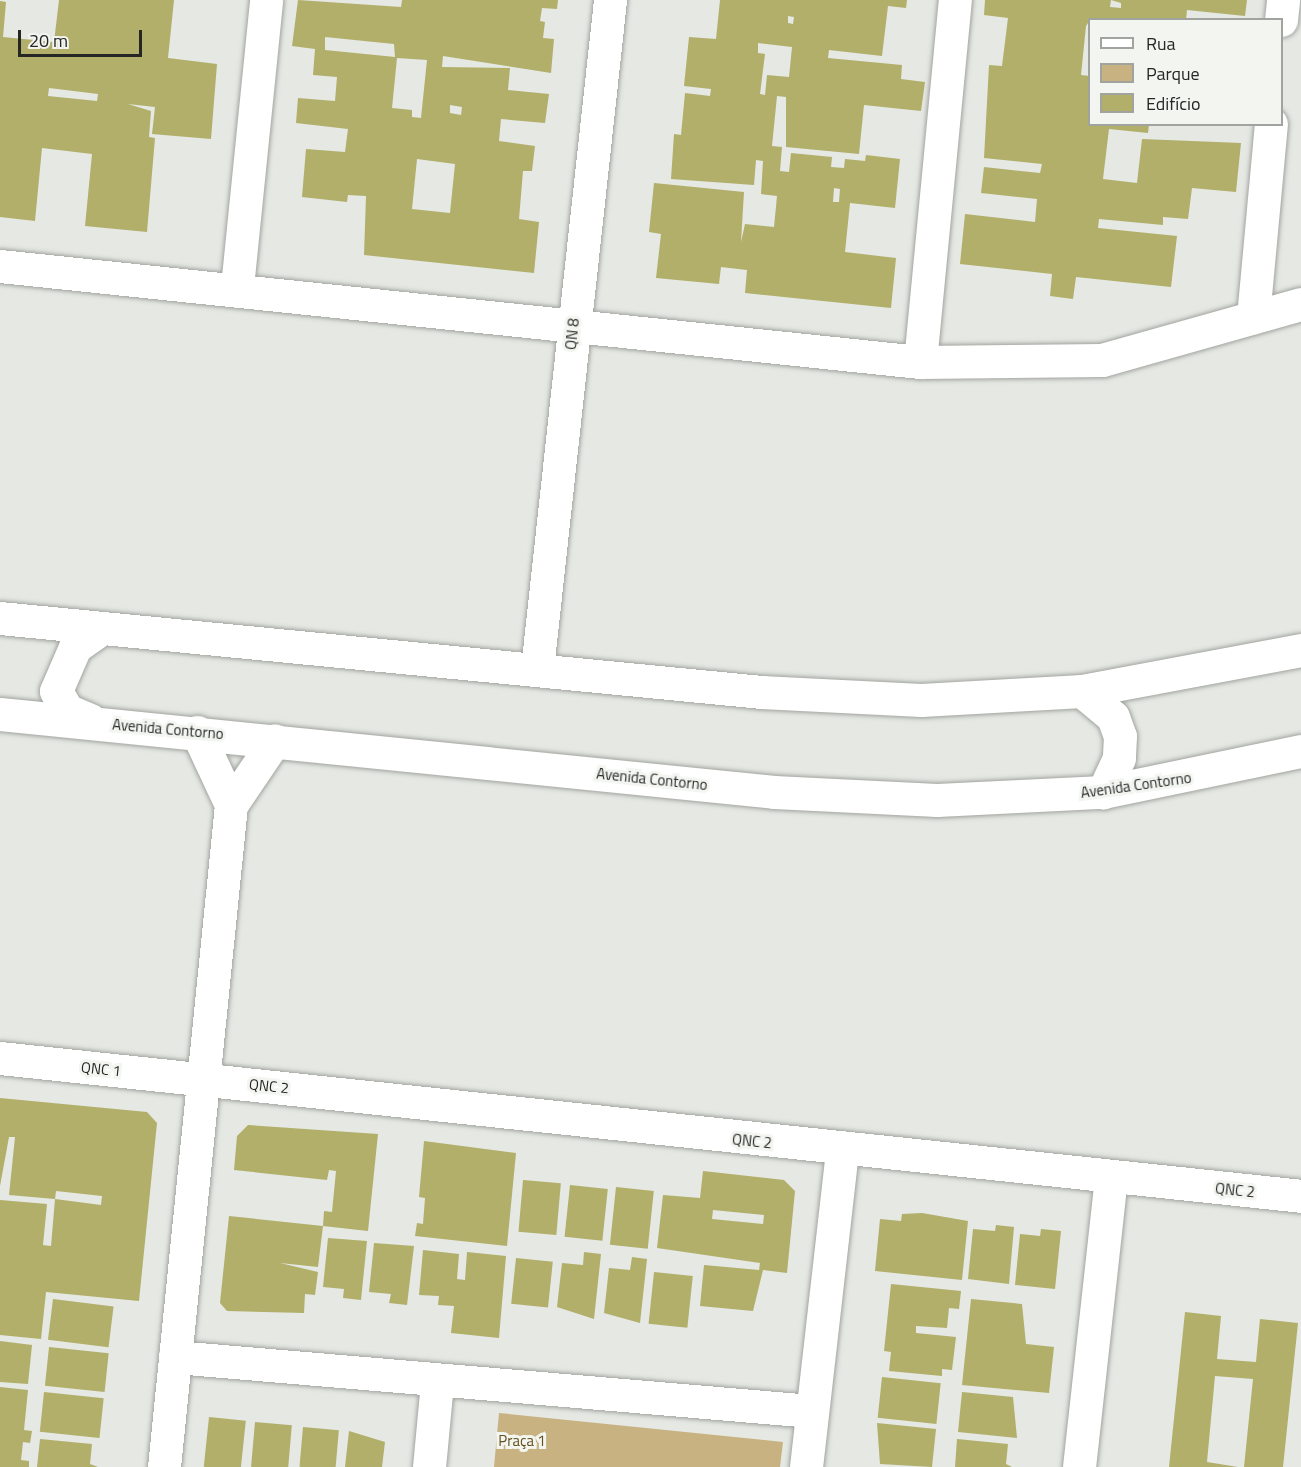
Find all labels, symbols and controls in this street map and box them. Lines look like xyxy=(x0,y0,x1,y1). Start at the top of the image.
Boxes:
scale bar xyxy=(21,18,146,56)
legend xyxy=(1088,18,1283,126)
text: 20 m xyxy=(29,27,68,54)
text: Rua xyxy=(1146,30,1176,57)
text: Parque xyxy=(1146,60,1200,87)
text: Edifício xyxy=(1146,90,1200,117)
street label: QN 8 xyxy=(561,317,583,351)
street label: Avenida Contorno xyxy=(112,715,224,743)
street label: Avenida Contorno xyxy=(596,764,708,794)
street label: Avenida Contorno xyxy=(1079,768,1193,802)
street label: QNC 1 xyxy=(80,1058,122,1080)
street label: QNC 2 xyxy=(248,1075,290,1097)
street label: QNC 2 xyxy=(731,1130,773,1152)
street label: QNC 2 xyxy=(1214,1179,1256,1201)
park label: Praça 1 xyxy=(498,1432,546,1450)

